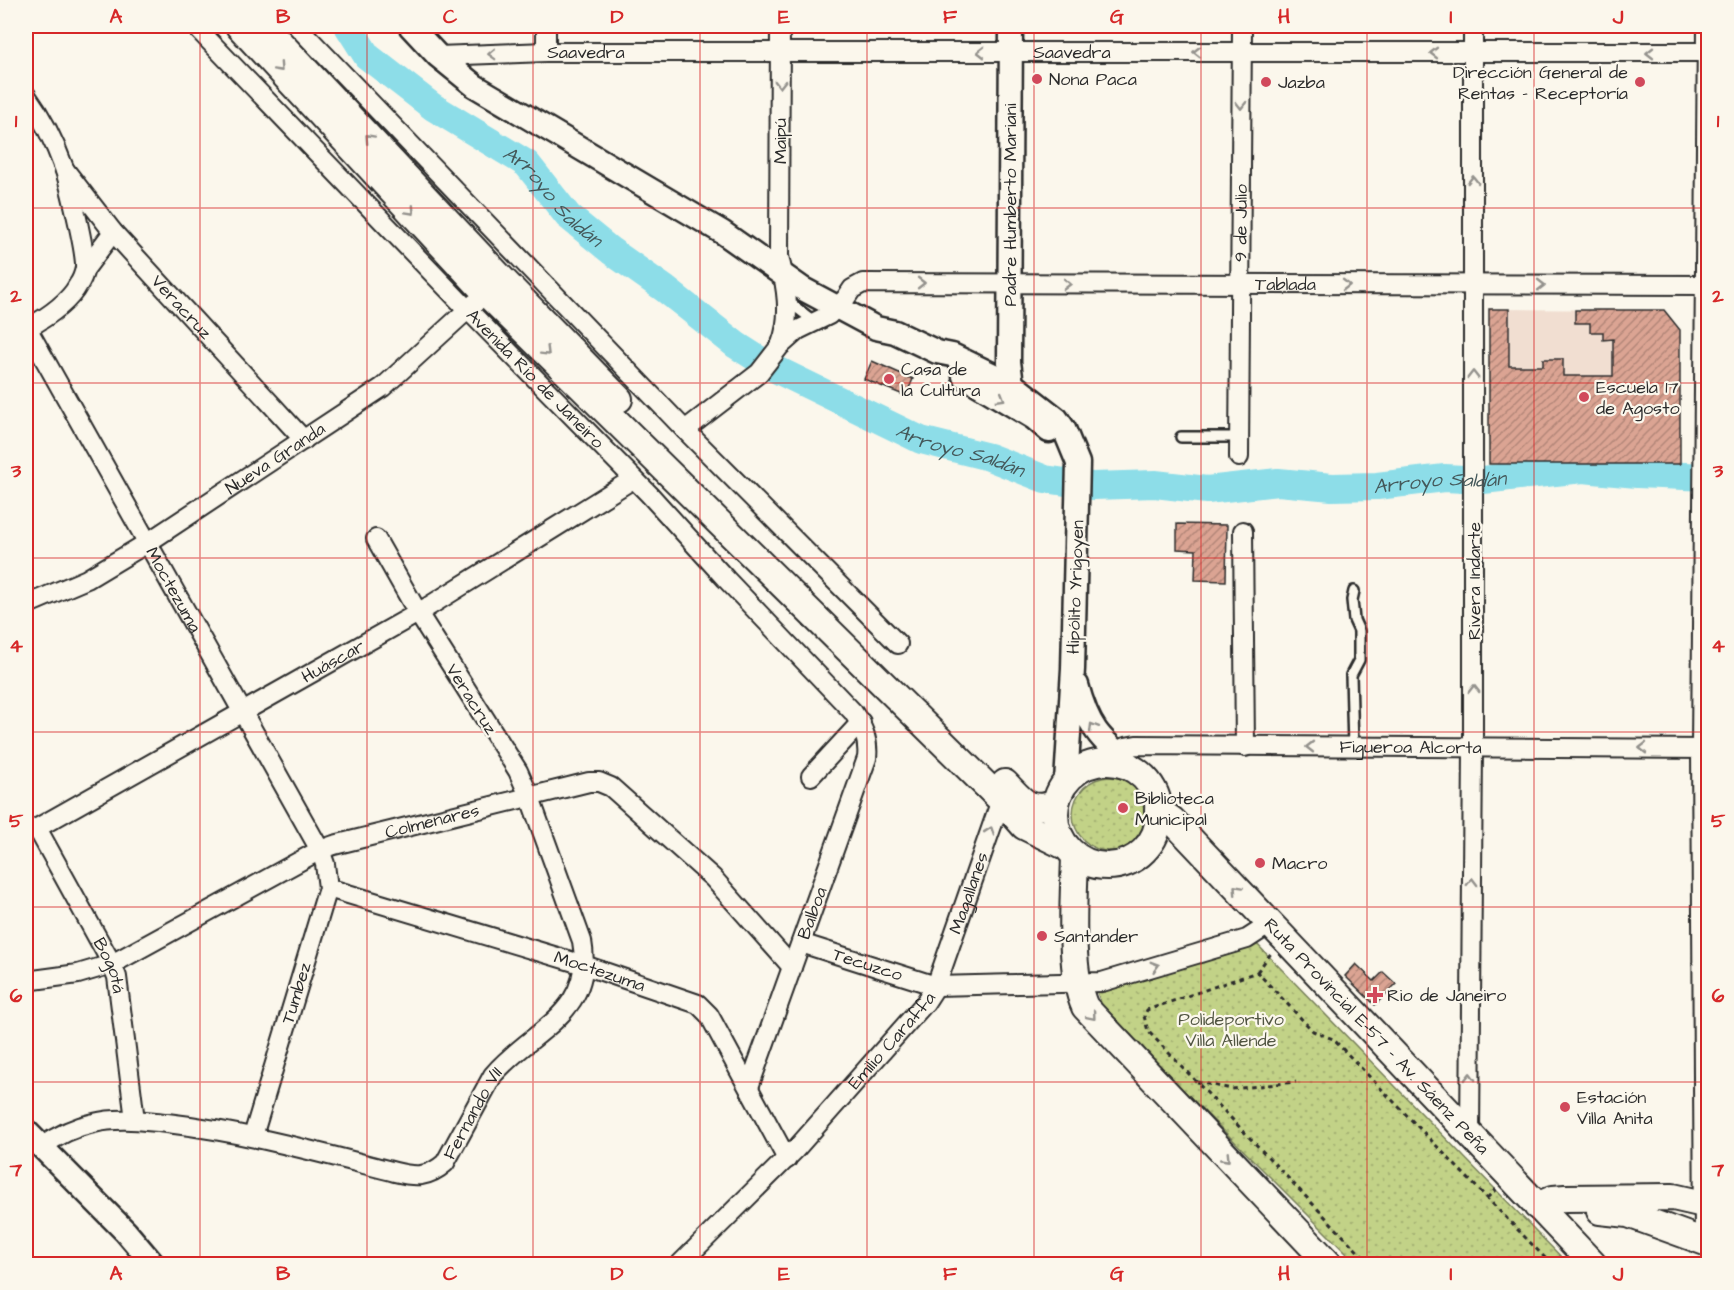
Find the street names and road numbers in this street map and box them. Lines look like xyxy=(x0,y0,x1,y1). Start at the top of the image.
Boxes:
street label: Saavedra xyxy=(547,40,625,65)
street label: Saavedra xyxy=(1033,40,1111,65)
street label: Padre Humberto Mariani xyxy=(998,103,1023,306)
street label: Maipú xyxy=(768,118,793,164)
street label: 9 de Julio xyxy=(1228,184,1254,262)
street label: Veracruz xyxy=(145,269,218,345)
street label: Tablada xyxy=(1255,272,1316,297)
street label: Avenida Río de Janeiro xyxy=(460,303,610,454)
street label: Nueva Granda xyxy=(221,417,330,501)
street label: Hipólito Yrigoyen xyxy=(1061,520,1091,655)
street label: Rivera Indarte xyxy=(1462,522,1487,640)
street label: Moctezuma xyxy=(139,542,207,637)
street label: Huáscar xyxy=(297,634,369,689)
street label: Veracruz xyxy=(440,659,503,740)
street label: Figueroa Alcorta xyxy=(1339,734,1482,761)
street label: Colmenares xyxy=(382,798,482,845)
street label: Magallanes xyxy=(943,849,995,937)
street label: Balboa xyxy=(791,883,833,943)
street label: Ruta Provincial E-57 - Av. Sáenz Peña xyxy=(1258,913,1495,1160)
street label: Bogotá xyxy=(87,933,131,995)
street label: Tecuzco xyxy=(829,942,906,988)
street label: Moctezuma xyxy=(551,945,648,998)
street label: Tumbez xyxy=(275,959,318,1027)
street label: Emilio Caraffa xyxy=(842,987,942,1095)
street label: Fernando VII xyxy=(437,1061,508,1164)

